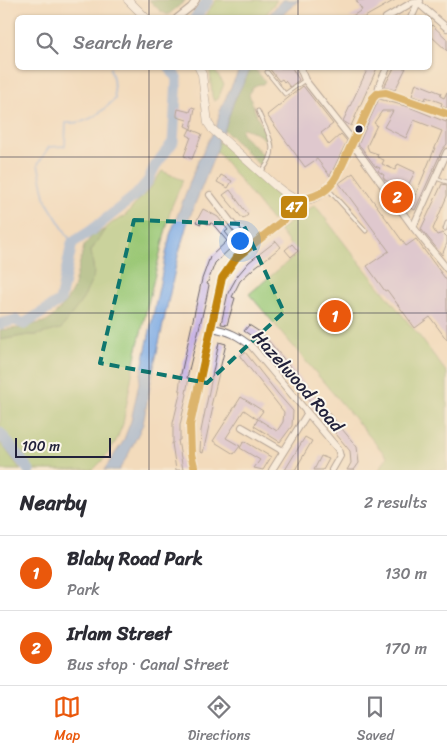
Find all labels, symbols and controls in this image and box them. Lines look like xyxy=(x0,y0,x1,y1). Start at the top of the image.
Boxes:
search box xyxy=(15,15,432,70)
text: Search here xyxy=(73,26,173,59)
icon: search xyxy=(33,29,61,57)
unlabelled marker xyxy=(354,124,364,134)
pin: 2 xyxy=(381,178,413,216)
line badge: 47 xyxy=(280,195,308,219)
text: 47 xyxy=(285,195,303,220)
your location xyxy=(227,228,253,254)
pin: 1 xyxy=(319,297,351,335)
street label: Hazelwood Road xyxy=(244,322,353,441)
text: 100 m xyxy=(22,434,60,459)
scale bar xyxy=(15,435,111,458)
text: Nearby xyxy=(20,484,86,522)
text: 2 results xyxy=(364,488,427,517)
text: Blaby Road Park xyxy=(67,542,203,575)
text: 1 xyxy=(33,559,39,588)
text: 130 m xyxy=(385,559,427,588)
text: Park xyxy=(67,575,100,604)
text: Irlam Street xyxy=(67,617,171,650)
text: 2 xyxy=(31,634,41,663)
text: 170 m xyxy=(384,634,427,663)
text: Bus stop · Canal Street xyxy=(67,650,230,679)
tab: Map xyxy=(53,693,81,748)
tab: Directions xyxy=(188,693,250,748)
tab: Saved xyxy=(357,693,394,748)

